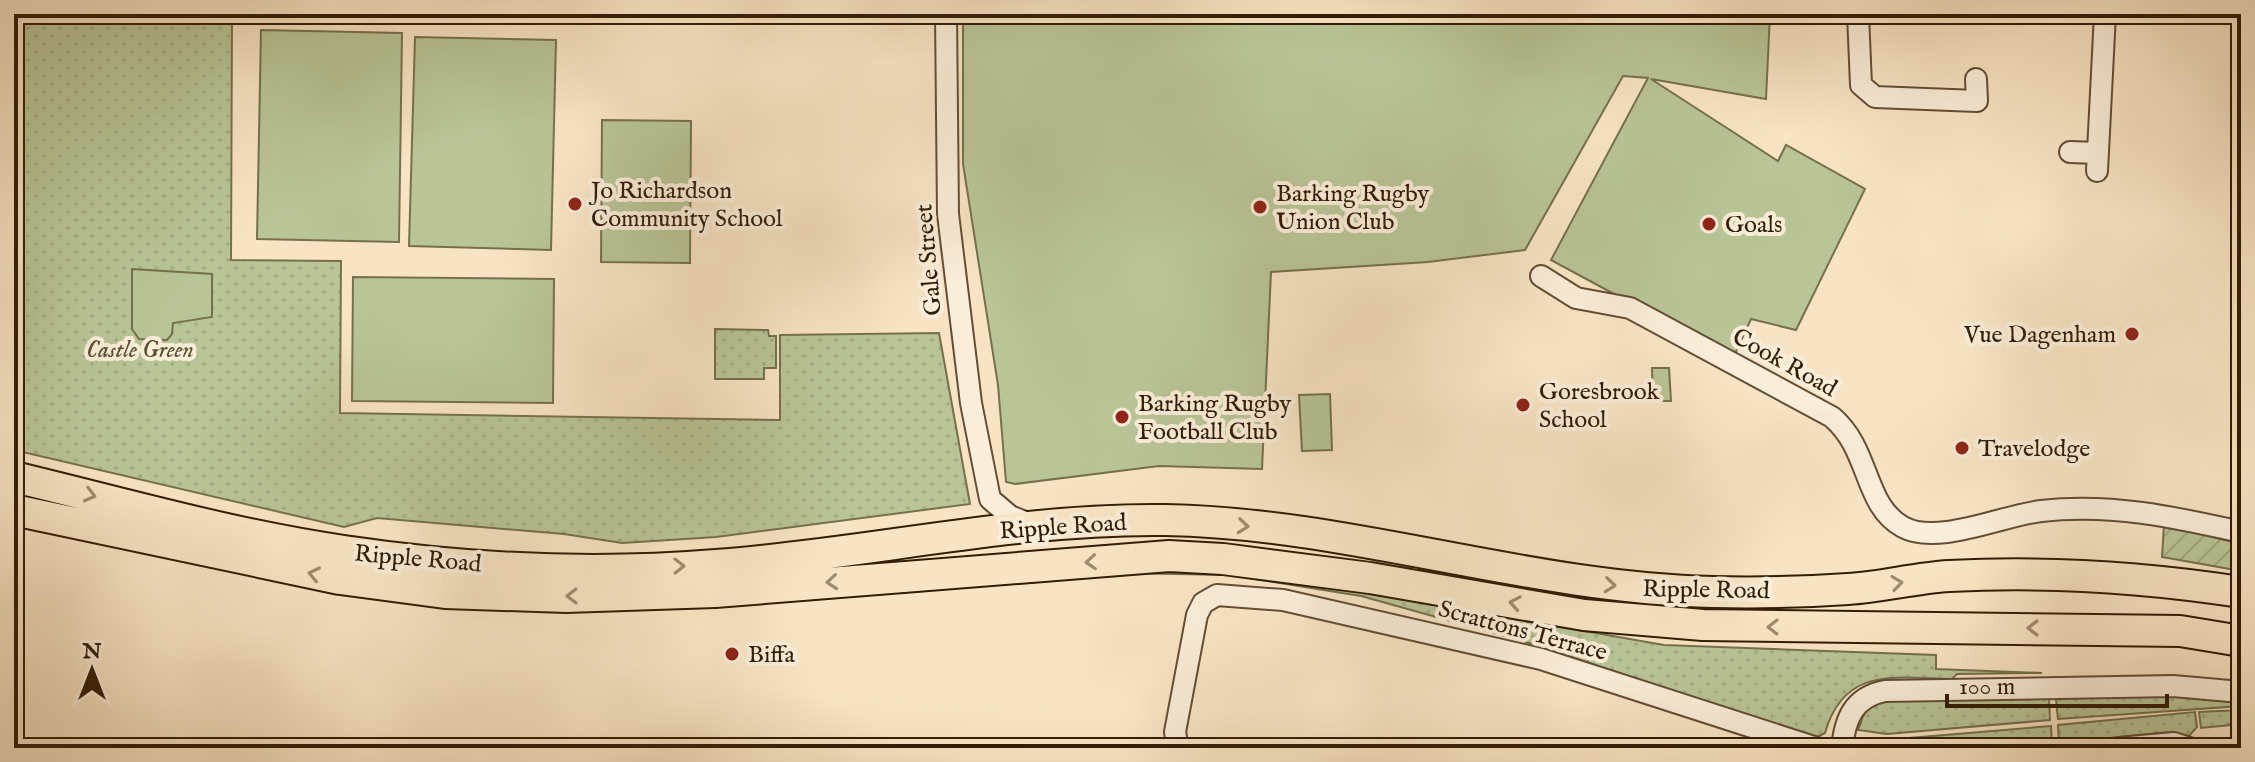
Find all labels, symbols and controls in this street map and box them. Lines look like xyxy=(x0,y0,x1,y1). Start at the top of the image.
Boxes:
place label: Jo Richardson Community School xyxy=(588,176,783,235)
place label: Barking Rugby Union Club xyxy=(1276,179,1429,238)
marker: Jo Richardson Community School xyxy=(566,195,584,213)
marker: Barking Rugby Union Club xyxy=(1251,198,1269,216)
street label: Gale Street xyxy=(909,203,950,317)
place label: Goals xyxy=(1725,210,1782,241)
marker: Goals xyxy=(1700,215,1718,233)
place label: Vue Dagenham xyxy=(1963,320,2116,351)
street label: Cook Road xyxy=(1726,322,1842,405)
marker: Vue Dagenham xyxy=(2123,325,2141,343)
park label: Castle Green xyxy=(86,335,194,366)
place label: Goresbrook School xyxy=(1539,377,1660,436)
place label: Barking Rugby Football Club xyxy=(1138,389,1291,448)
marker: Goresbrook School xyxy=(1514,396,1532,414)
marker: Barking Rugby Football Club xyxy=(1113,408,1131,426)
place label: Travelodge xyxy=(1978,434,2090,465)
marker: Travelodge xyxy=(1953,439,1971,457)
one-way arrow xyxy=(82,486,96,503)
street label: Ripple Road xyxy=(998,508,1128,547)
one-way arrow xyxy=(1237,517,1250,534)
street label: Ripple Road xyxy=(353,539,483,581)
one-way arrow xyxy=(1084,553,1097,570)
one-way arrow xyxy=(673,558,686,575)
one-way arrow xyxy=(307,566,321,583)
one-way arrow xyxy=(825,573,838,590)
street label: Ripple Road xyxy=(1642,574,1770,607)
one-way arrow xyxy=(1890,575,1904,592)
one-way arrow xyxy=(1604,577,1617,594)
one-way arrow xyxy=(565,587,578,605)
street label: Scrattons Terrace xyxy=(1435,594,1610,669)
one-way arrow xyxy=(1508,595,1522,612)
one-way arrow xyxy=(1766,618,1779,636)
one-way arrow xyxy=(2026,619,2039,637)
north arrow xyxy=(52,630,132,710)
text: N xyxy=(81,638,102,666)
place label: Biffa xyxy=(748,640,796,671)
marker: Biffa xyxy=(723,645,741,663)
scale bar xyxy=(1947,658,2167,708)
text: 100 m xyxy=(1959,672,2015,703)

